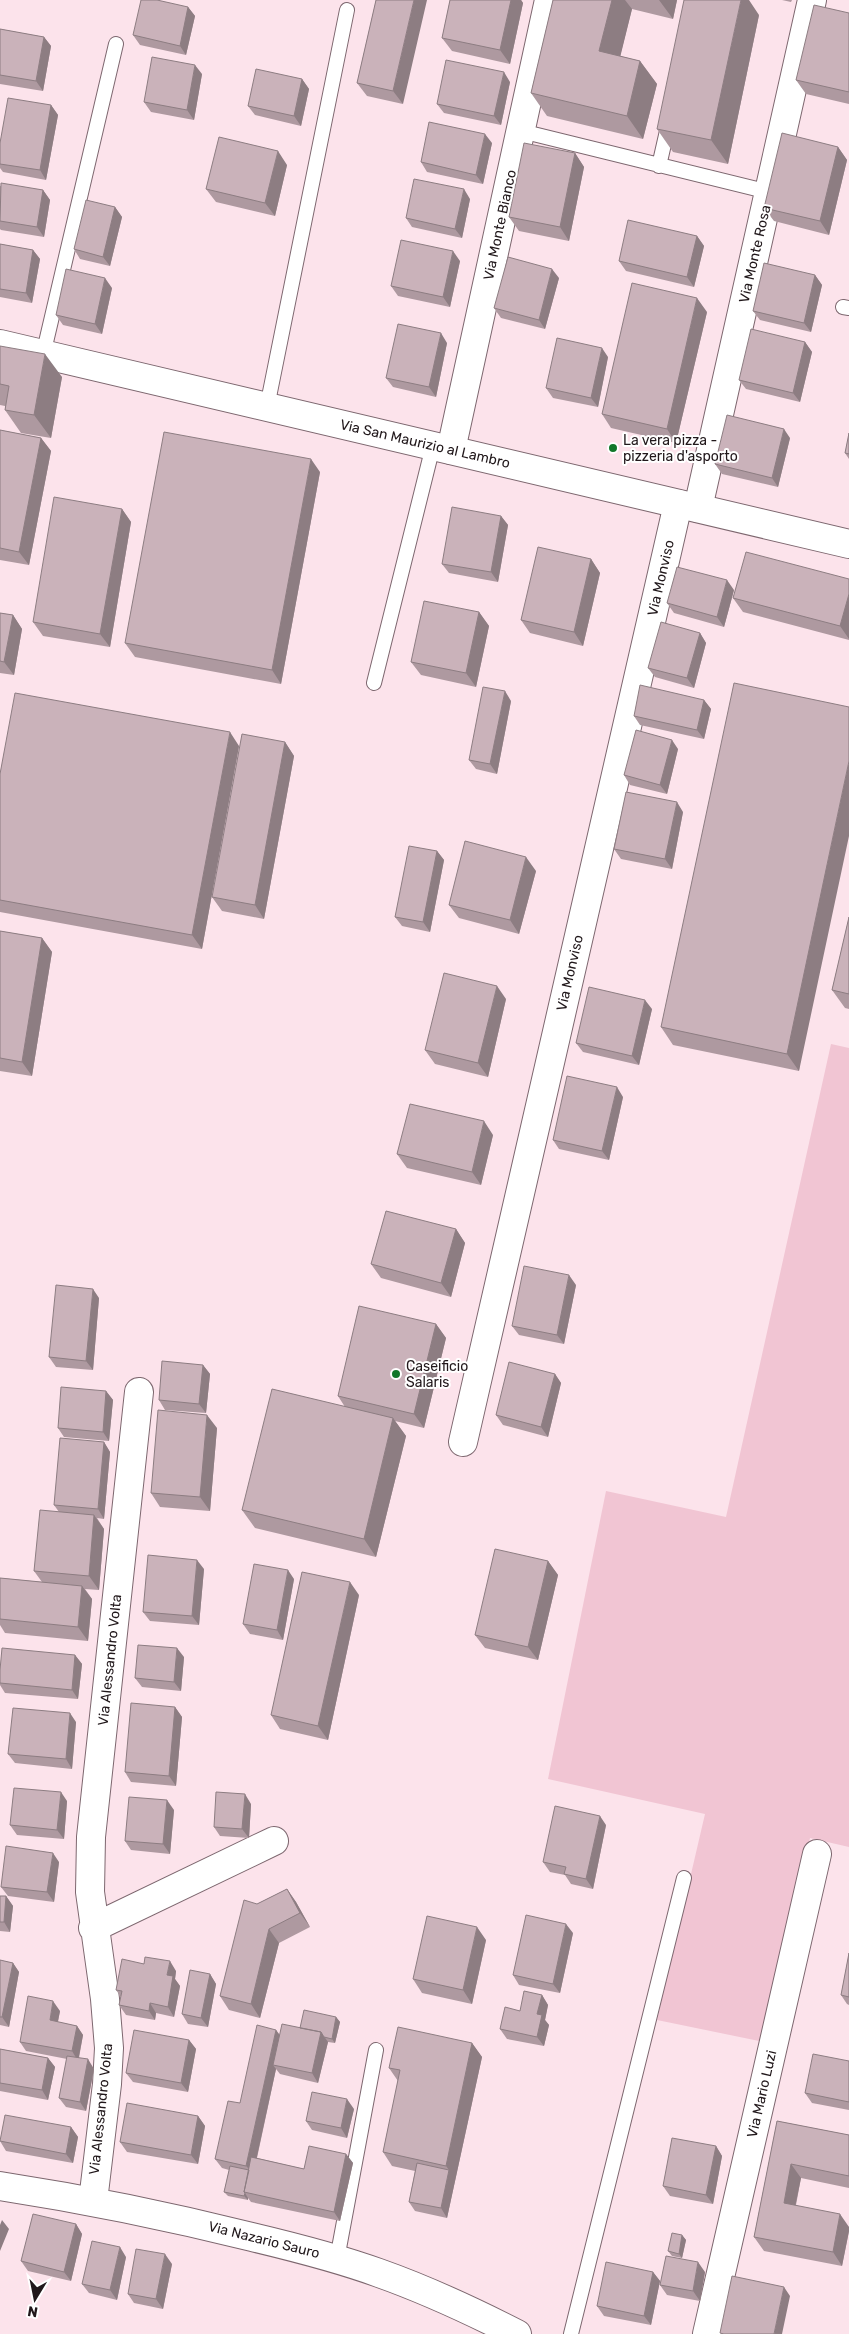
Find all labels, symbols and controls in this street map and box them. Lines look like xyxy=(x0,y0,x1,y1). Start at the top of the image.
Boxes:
street label: Via Monte Bianco xyxy=(480,168,520,282)
street label: Via Monte Rosa xyxy=(735,203,775,305)
street label: Via San Maurizio al Lambro xyxy=(338,416,512,472)
place label: La vera pizza - pizzeria d'asporto xyxy=(623,432,738,465)
marker: La vera pizza - pizzeria d'asporto xyxy=(607,442,619,454)
street label: Via Monviso xyxy=(644,538,678,618)
street label: Via Monviso xyxy=(553,933,587,1013)
place label: Caseificio Salaris xyxy=(406,1358,468,1391)
marker: Caseificio Salaris xyxy=(390,1368,402,1380)
street label: Via Alessandro Volta xyxy=(95,1593,125,1727)
street label: Via Alessandro Volta xyxy=(86,2042,116,2176)
street label: Via Mario Luzi xyxy=(744,2049,780,2139)
street label: Via Nazario Sauro xyxy=(207,2218,321,2262)
north arrow xyxy=(10,2274,60,2324)
text: N xyxy=(26,2302,39,2321)

